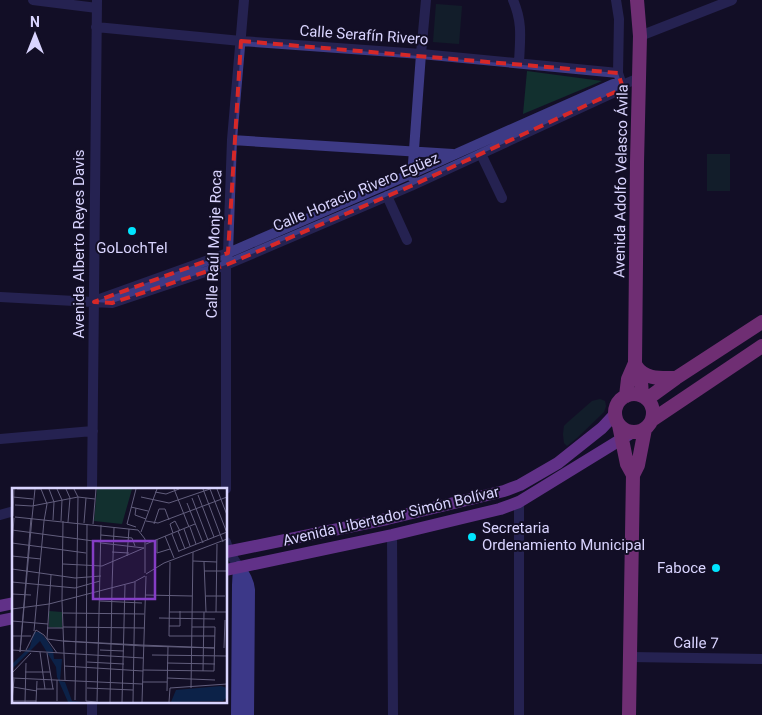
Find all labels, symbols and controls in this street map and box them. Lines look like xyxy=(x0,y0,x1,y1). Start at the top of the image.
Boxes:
north arrow xyxy=(10,10,60,60)
text: N xyxy=(30,14,40,30)
street label: Calle Serafín Rivero xyxy=(299,22,429,48)
street label: Avenida Adolfo Velasco Ávila xyxy=(610,84,632,278)
street label: Avenida Alberto Reyes Davis xyxy=(70,149,88,339)
street label: Calle Horacio Rivero Egüez xyxy=(270,149,442,235)
street label: Calle Raúl Monje Roca xyxy=(202,169,226,319)
marker: GoLochTel xyxy=(126,225,138,237)
place label: GoLochTel xyxy=(96,239,168,257)
street label: Avenida Libertador Simón Bolívar xyxy=(281,482,501,550)
inset map xyxy=(12,488,228,702)
place label: Secretaria Ordenamiento Municipal xyxy=(482,519,645,554)
marker: Secretaria Ordenamiento Municipal xyxy=(466,531,478,543)
place label: Faboce xyxy=(657,559,706,577)
marker: Faboce xyxy=(710,562,722,574)
street label: Calle 7 xyxy=(673,634,719,652)

